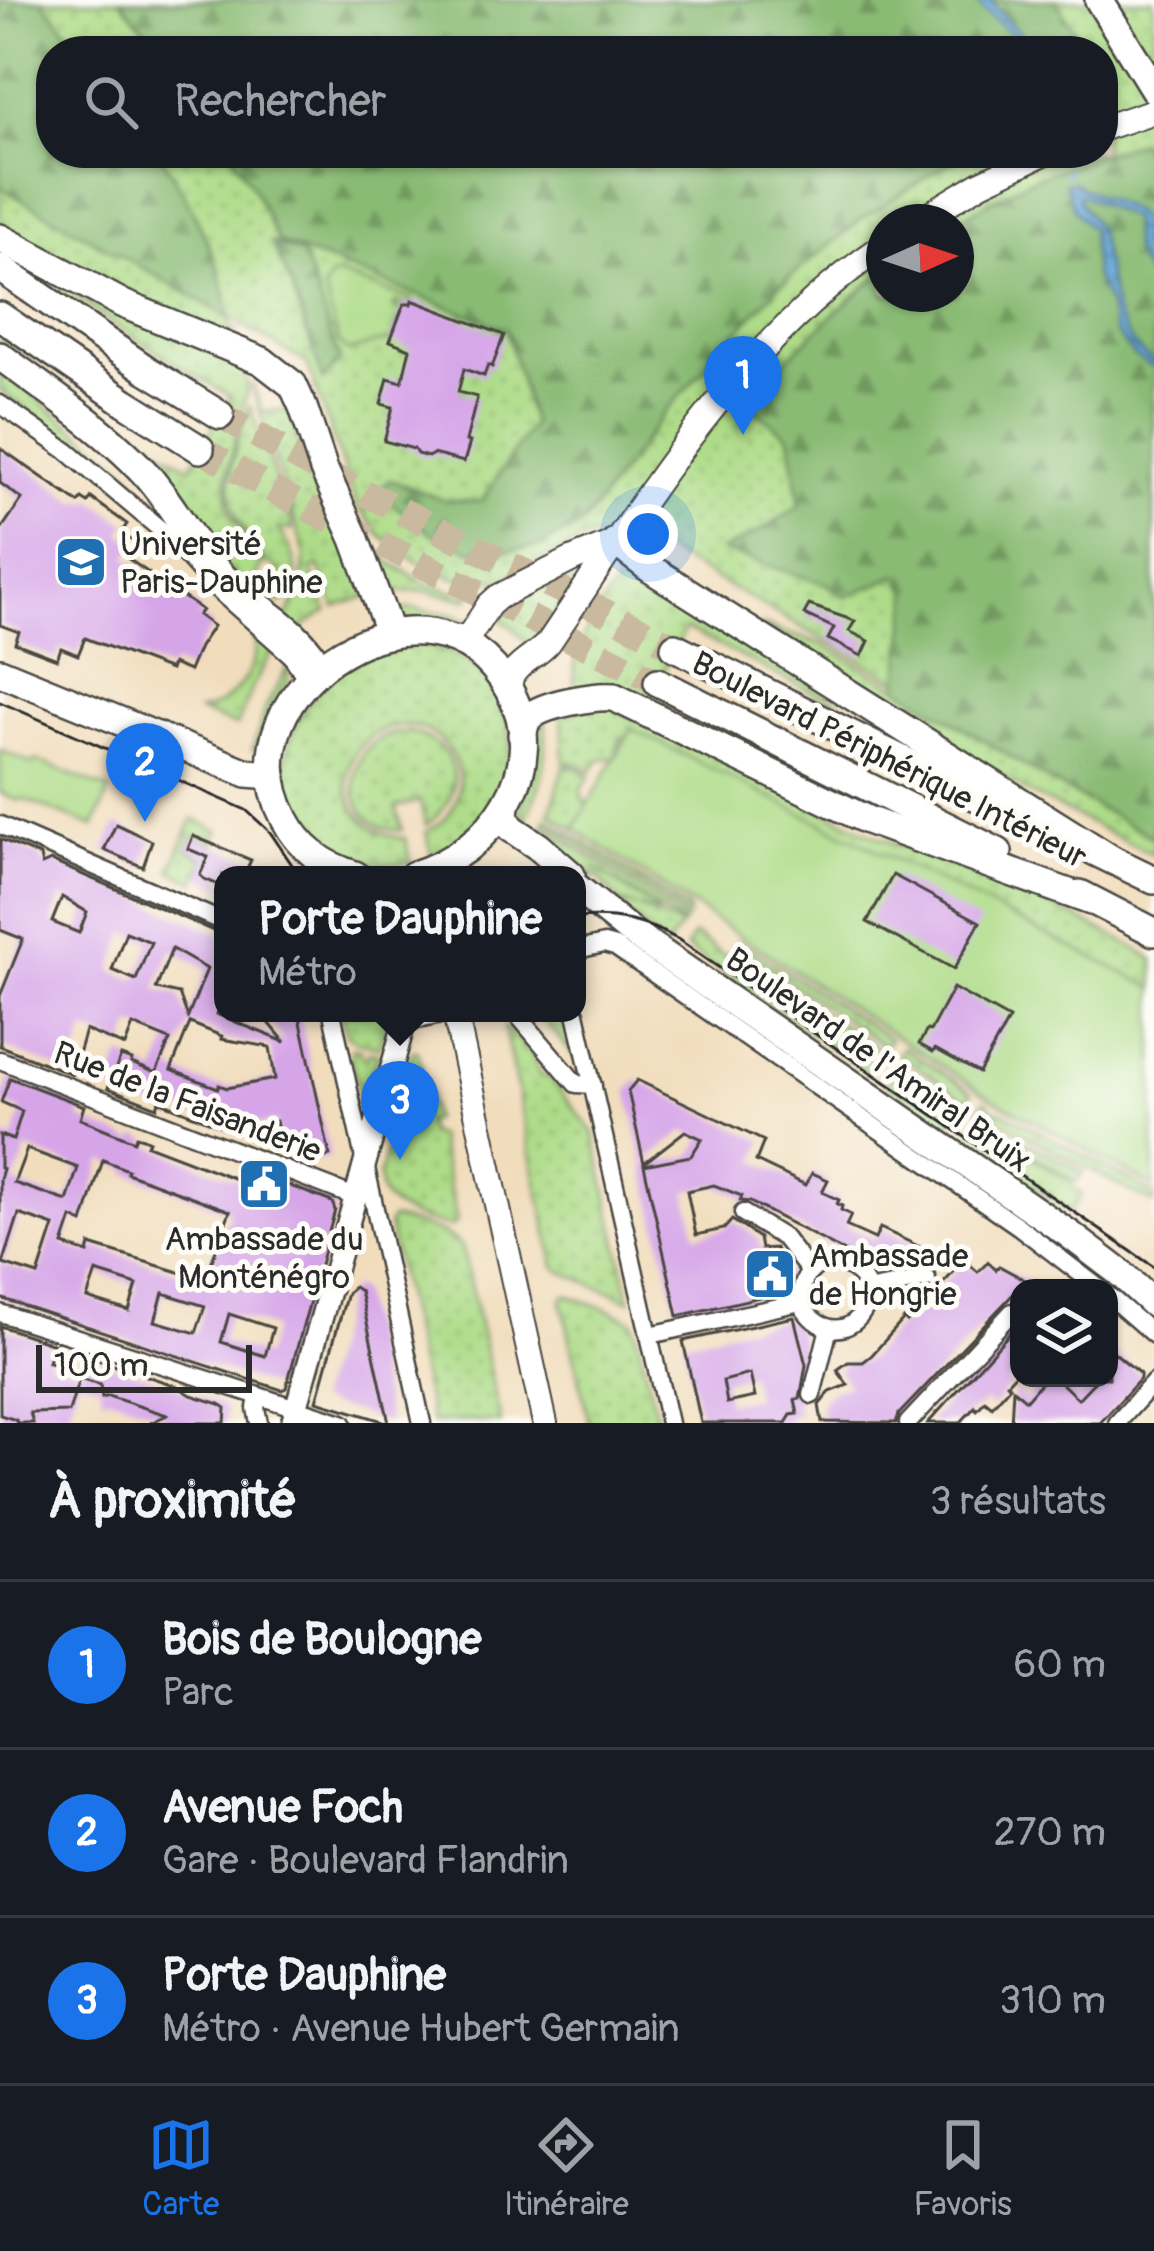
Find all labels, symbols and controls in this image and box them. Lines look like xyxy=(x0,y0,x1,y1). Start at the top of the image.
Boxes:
search box xyxy=(36,36,1118,168)
icon: search xyxy=(78,69,144,135)
text: Rechercher xyxy=(174,74,387,130)
north arrow xyxy=(866,204,974,312)
pin: 1 xyxy=(704,336,782,435)
your location xyxy=(618,504,678,564)
place label: Université Paris-Dauphine xyxy=(120,524,323,603)
school or university icon: Université Paris-Dauphine xyxy=(53,534,109,590)
street label: Boulevard Périphérique Intérieur xyxy=(685,643,1094,878)
pin: 2 xyxy=(106,723,184,822)
popup xyxy=(214,866,586,1022)
text: Porte Dauphine xyxy=(258,892,542,948)
street label: Boulevard de l'Amiral Bruix xyxy=(717,939,1039,1181)
text: Métro xyxy=(258,948,357,997)
street label: Rue de la Faisanderie xyxy=(48,1033,327,1172)
pin: 3 xyxy=(361,1061,439,1160)
public building icon: Ambassade du Monténégro xyxy=(236,1156,292,1212)
place label: Ambassade du Monténégro xyxy=(164,1219,364,1298)
place label: Ambassade de Hongrie xyxy=(809,1236,968,1315)
public building icon: Ambassade de Hongrie xyxy=(742,1246,798,1302)
map controls xyxy=(1010,1279,1118,1387)
button: layers xyxy=(1010,1279,1118,1387)
scale bar xyxy=(36,1339,252,1392)
text: 100 m xyxy=(54,1345,148,1386)
text: À proximité xyxy=(48,1469,297,1533)
text: 3 résultats xyxy=(930,1477,1106,1526)
text: Bois de Boulogne xyxy=(162,1612,481,1668)
text: 1 xyxy=(79,1640,95,1689)
text: 60 m xyxy=(1014,1640,1106,1689)
text: Parc xyxy=(162,1668,234,1717)
text: Avenue Foch xyxy=(162,1780,403,1836)
text: 2 xyxy=(76,1808,98,1857)
text: 270 m xyxy=(994,1808,1106,1857)
text: Gare · Boulevard Flandrin xyxy=(162,1836,569,1885)
text: Porte Dauphine xyxy=(162,1948,446,2004)
text: 3 xyxy=(76,1976,98,2025)
text: 310 m xyxy=(999,1976,1106,2025)
text: Métro · Avenue Hubert Germain xyxy=(162,2004,680,2053)
tab: Carte xyxy=(142,2112,219,2225)
tab: Itinéraire xyxy=(504,2112,629,2225)
tab: Favoris xyxy=(913,2112,1012,2225)

